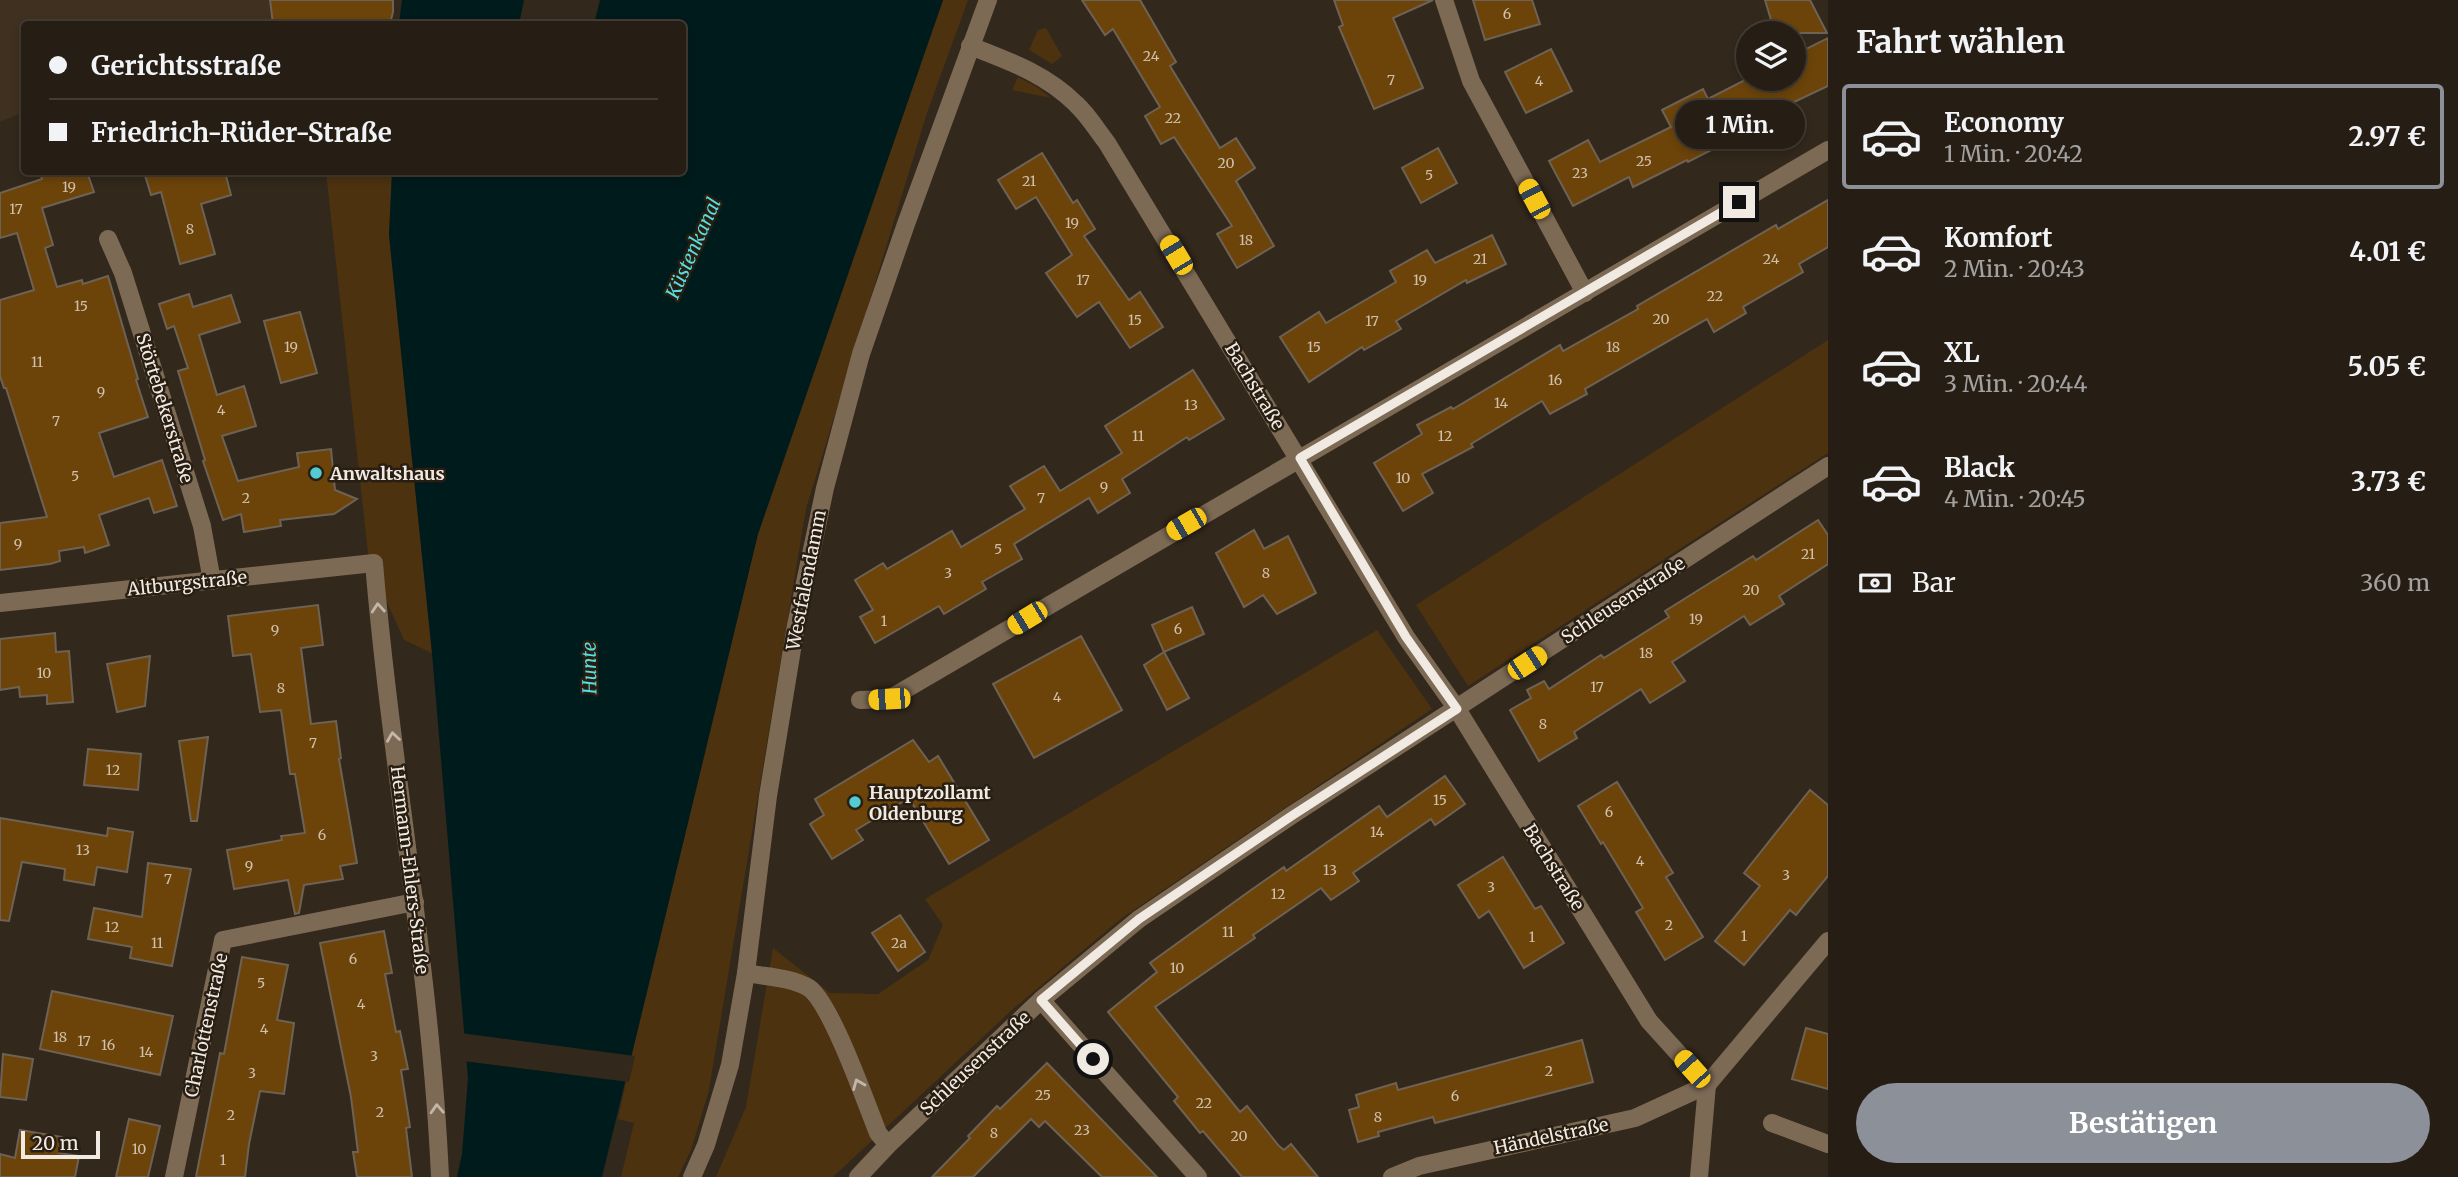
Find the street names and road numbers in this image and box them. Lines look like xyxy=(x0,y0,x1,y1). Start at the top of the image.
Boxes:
street label: Störtebekerstraße xyxy=(131,330,199,486)
street label: Bachstraße xyxy=(1220,338,1290,434)
street label: Westfalendamm xyxy=(781,508,831,653)
street label: Schleusenstraße xyxy=(1557,551,1689,649)
street label: Altburgstraße xyxy=(125,565,248,601)
street label: Hermann-Ehlers-Straße xyxy=(386,764,434,976)
street label: Bachstraße xyxy=(1518,819,1590,915)
street label: Charlottenstraße xyxy=(179,951,233,1099)
street label: Schleusenstraße xyxy=(915,1006,1035,1120)
street label: Händelstraße xyxy=(1491,1113,1611,1159)

